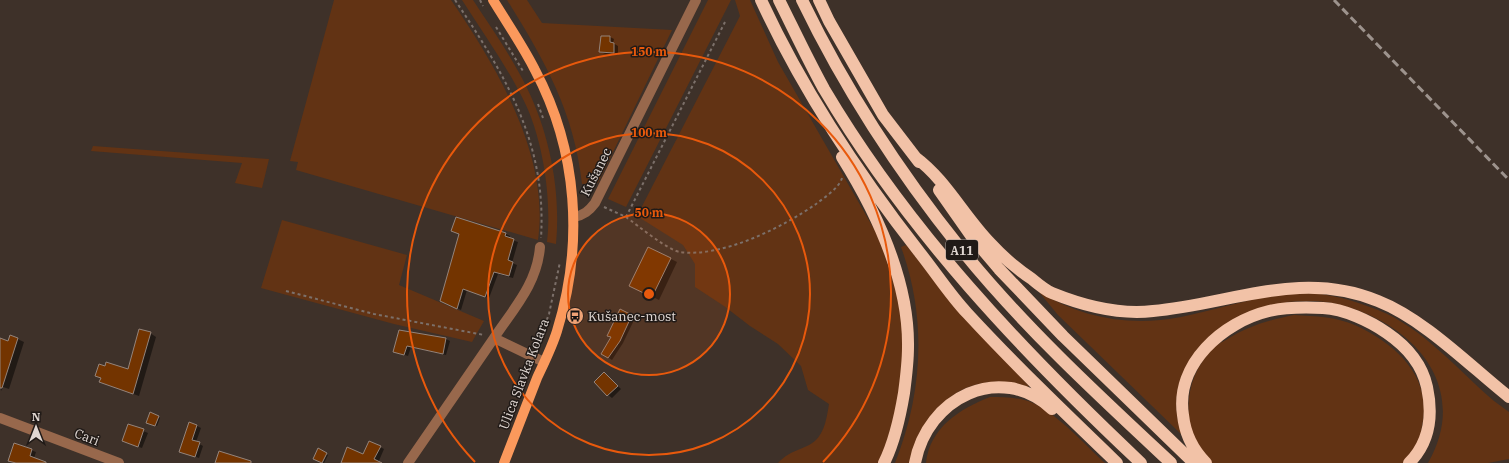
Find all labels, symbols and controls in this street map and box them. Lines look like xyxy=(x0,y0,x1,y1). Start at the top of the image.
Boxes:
text: 150 m xyxy=(631,44,667,59)
text: 100 m xyxy=(631,125,667,140)
street label: Kušanec xyxy=(577,145,616,199)
text: 50 m xyxy=(635,205,664,220)
road number: A11 xyxy=(946,240,978,260)
centre of rings xyxy=(642,287,656,301)
bus stop icon: Kušanec-most xyxy=(565,306,585,326)
place label: Kušanec-most xyxy=(588,308,676,325)
street label: Ulica Slavka Kolara xyxy=(495,316,553,432)
north arrow xyxy=(16,407,56,447)
text: N xyxy=(32,410,41,424)
street label: Cari xyxy=(72,425,102,449)

